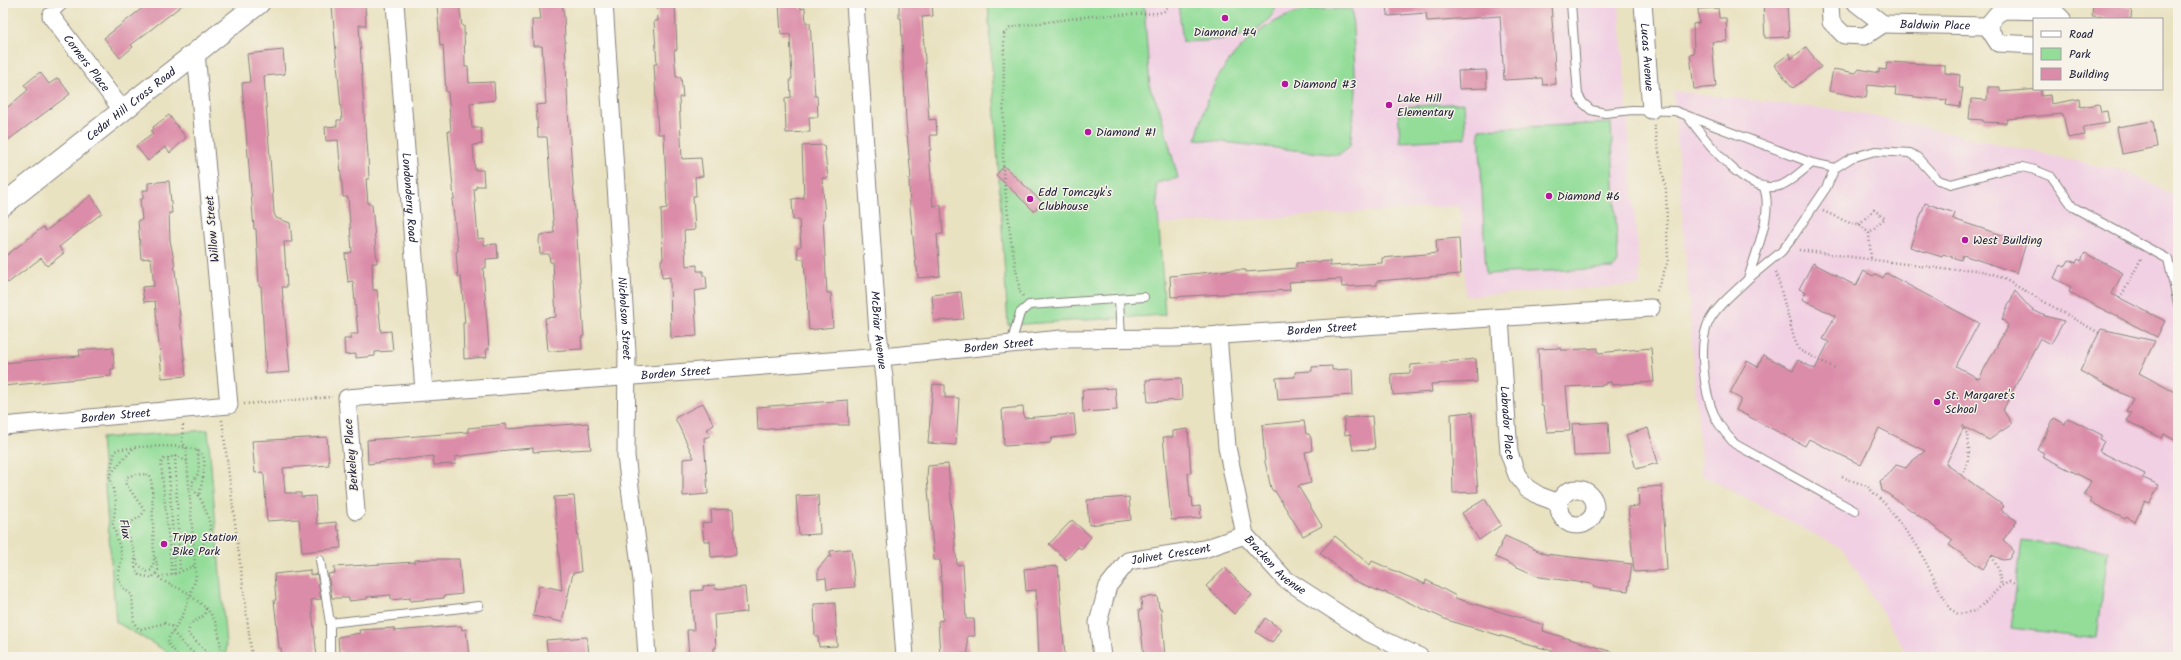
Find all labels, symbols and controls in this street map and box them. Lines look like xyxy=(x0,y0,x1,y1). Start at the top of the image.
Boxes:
marker: Diamond #4 xyxy=(1220,13,1230,23)
street label: Baldwin Place xyxy=(1900,15,1971,36)
legend xyxy=(2033,18,2163,90)
street label: Lucas Avenue xyxy=(1634,22,1659,92)
place label: Diamond #4 xyxy=(1194,23,1257,42)
text: Road xyxy=(2069,25,2094,44)
street label: Corners Place xyxy=(58,30,115,97)
text: Park xyxy=(2069,45,2091,64)
street label: Cedar Hill Cross Road xyxy=(82,62,181,146)
text: Building xyxy=(2069,65,2109,84)
place label: Diamond #3 xyxy=(1293,75,1356,94)
marker: Diamond #3 xyxy=(1280,79,1290,89)
place label: Lake Hill Elementary xyxy=(1397,89,1454,122)
marker: Lake Hill Elementary xyxy=(1384,100,1394,110)
place label: Diamond #1 xyxy=(1096,123,1156,142)
marker: Diamond #1 xyxy=(1083,127,1093,137)
street label: Londonderry Road xyxy=(396,152,422,244)
place label: Edd Tomczyk's Clubhouse xyxy=(1038,183,1112,216)
place label: Diamond #6 xyxy=(1557,187,1620,206)
marker: Diamond #6 xyxy=(1544,191,1554,201)
street label: Willow Street xyxy=(200,194,225,263)
marker: Edd Tomczyk's Clubhouse xyxy=(1025,194,1035,204)
place label: West Building xyxy=(1973,231,2043,250)
marker: West Building xyxy=(1960,235,1970,245)
street label: Nicholson Street xyxy=(612,276,636,360)
street label: McBriar Avenue xyxy=(865,290,892,371)
street label: Borden Street xyxy=(1286,318,1358,341)
street label: Borden Street xyxy=(963,333,1035,359)
street label: Borden Street xyxy=(640,361,712,385)
street label: Labrador Place xyxy=(1495,385,1520,463)
place label: St. Margaret's School xyxy=(1945,386,2015,419)
marker: St. Margaret's School xyxy=(1932,397,1942,407)
street label: Borden Street xyxy=(80,403,152,429)
street label: Berkeley Place xyxy=(339,417,364,492)
street label: Flux xyxy=(113,517,136,542)
place label: Tripp Station Bike Park xyxy=(172,528,238,561)
street label: Bracken Avenue xyxy=(1239,531,1310,600)
street label: Jolivet Crescent xyxy=(1130,538,1214,570)
marker: Tripp Station Bike Park xyxy=(159,539,169,549)

